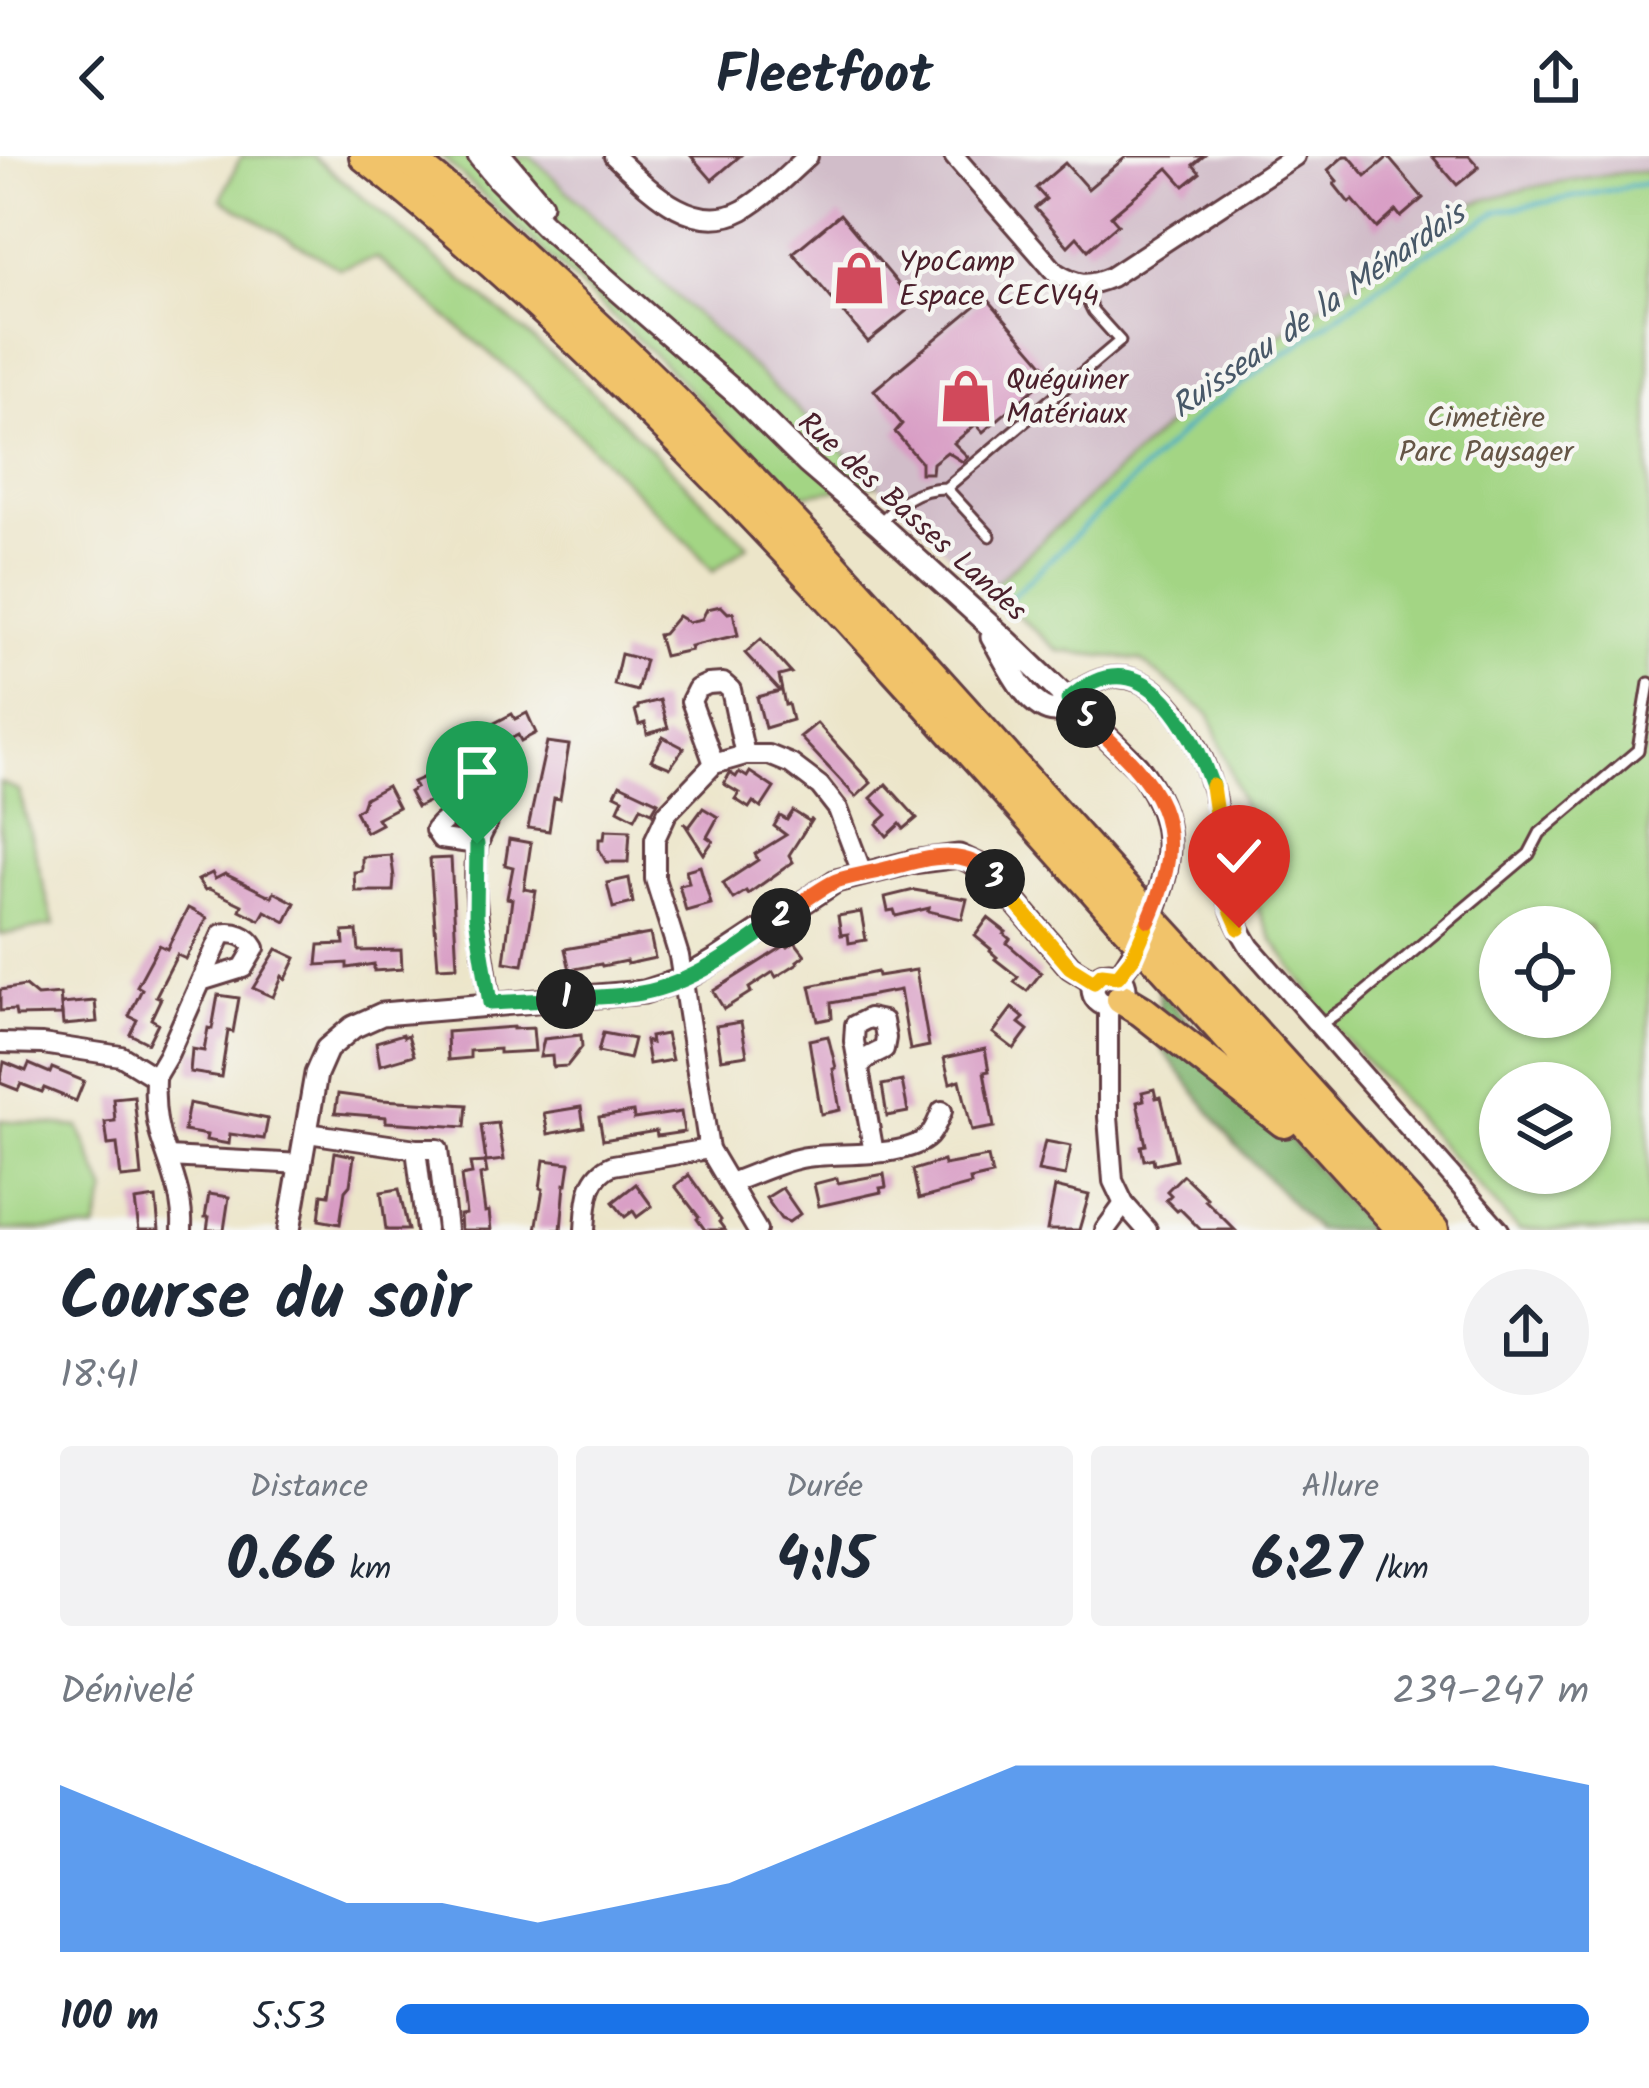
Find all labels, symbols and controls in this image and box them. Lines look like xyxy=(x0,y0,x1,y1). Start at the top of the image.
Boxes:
text: Fleetfoot xyxy=(716,35,933,121)
icon: back xyxy=(60,45,126,111)
icon: share xyxy=(1523,45,1589,111)
water label: Ruisseau de la Ménardais xyxy=(1160,187,1481,434)
place label: YpoCamp Espace CECV44 xyxy=(899,239,1099,321)
shop icon: YpoCamp Espace CECV44 xyxy=(830,249,888,307)
place label: Quéguiner Matériaux xyxy=(1006,357,1130,439)
shop icon: Quéguiner Matériaux xyxy=(937,367,995,425)
park label: Cimetière Parc Paysager xyxy=(1399,395,1575,477)
street label: Rue des Basses Landes xyxy=(786,401,1038,634)
pin: 5 xyxy=(1056,688,1116,748)
text: 5 xyxy=(1078,691,1094,744)
pin xyxy=(426,721,528,844)
icon: arrive xyxy=(444,739,510,805)
pin xyxy=(1188,805,1290,928)
icon: check xyxy=(1206,823,1272,889)
pin: 3 xyxy=(965,849,1025,909)
text: 3 xyxy=(986,852,1004,905)
pin: 2 xyxy=(751,888,811,948)
text: 2 xyxy=(771,891,791,944)
map controls xyxy=(1479,906,1611,1194)
button: locate xyxy=(1479,906,1611,1038)
pin: 1 xyxy=(536,969,596,1029)
text: 1 xyxy=(561,972,571,1025)
button: layers xyxy=(1479,1062,1611,1194)
text: Course du soir xyxy=(60,1248,470,1353)
button: share xyxy=(1463,1269,1589,1395)
text: 18:41 xyxy=(60,1346,139,1408)
text: Distance xyxy=(250,1462,368,1515)
text: Durée xyxy=(786,1462,863,1515)
text: Allure xyxy=(1301,1462,1379,1515)
text: 0.66 xyxy=(226,1515,336,1611)
text: 4:15 xyxy=(777,1515,872,1611)
text: 6:27 xyxy=(1252,1515,1362,1611)
text: km xyxy=(336,1544,391,1597)
text: /km xyxy=(1362,1544,1429,1597)
text: Dénivelé xyxy=(60,1662,193,1724)
text: 239–247 m xyxy=(1392,1662,1589,1724)
text: 100 m xyxy=(60,1988,159,2050)
text: 5:53 xyxy=(252,1988,326,2050)

